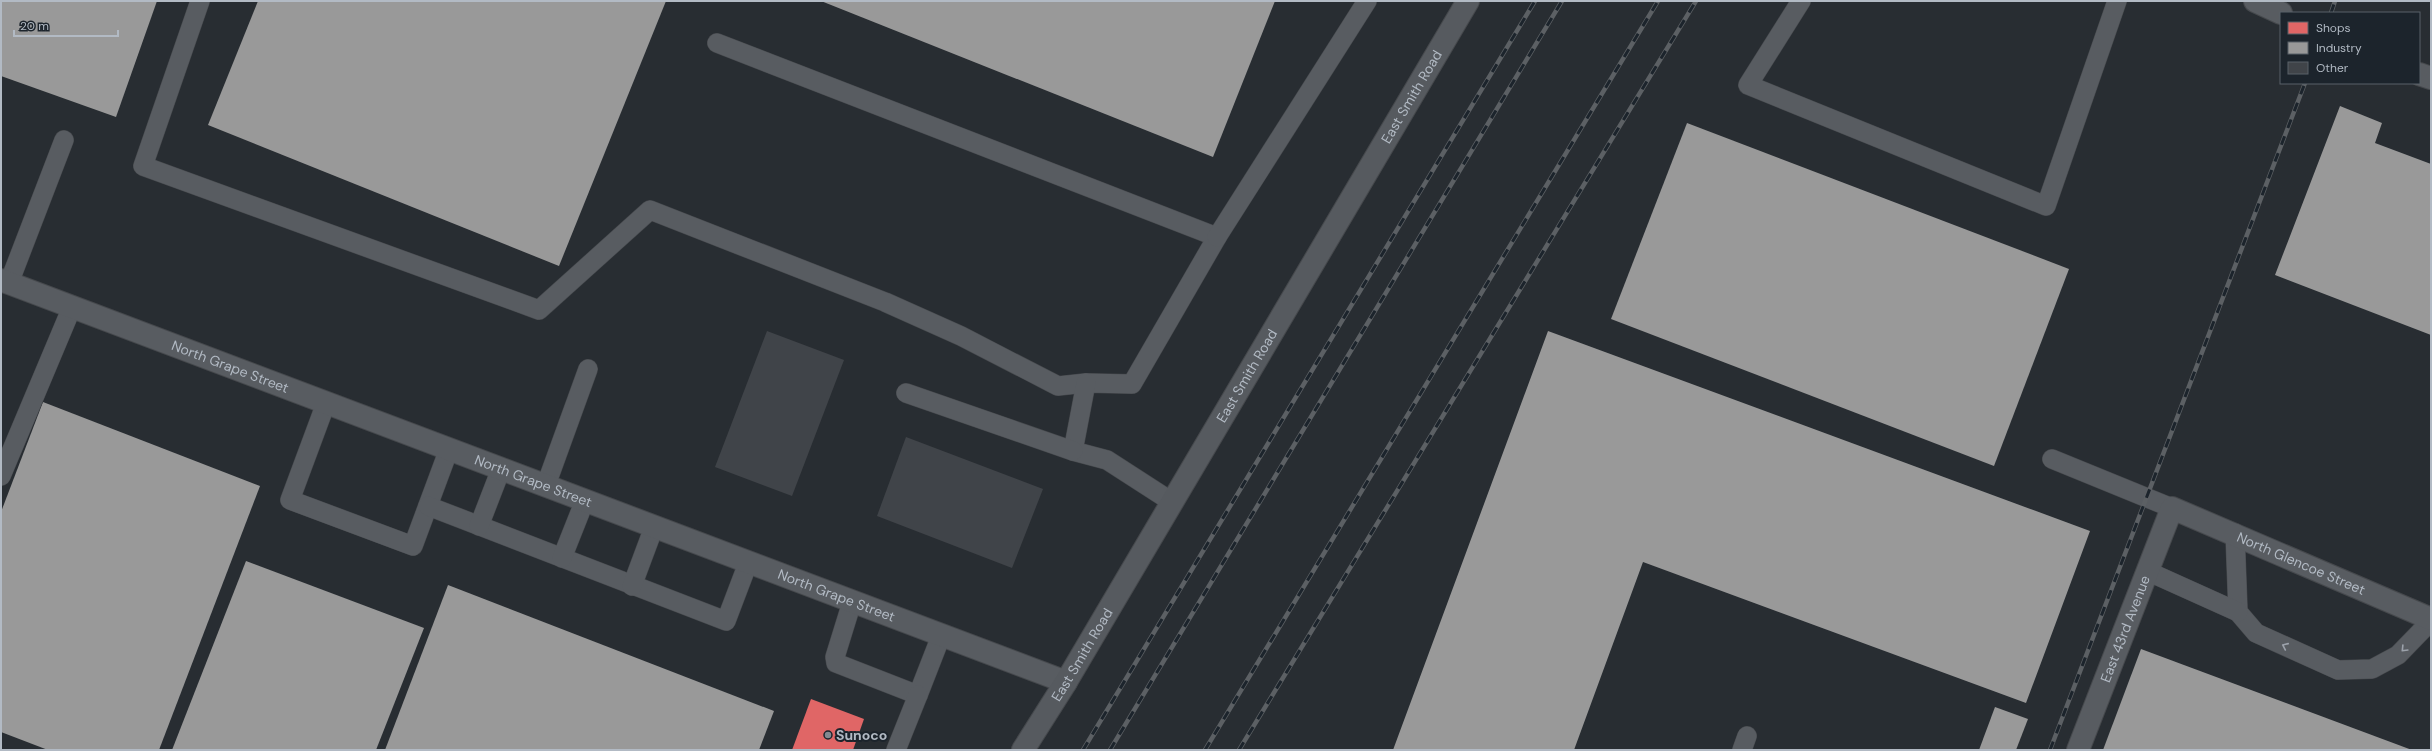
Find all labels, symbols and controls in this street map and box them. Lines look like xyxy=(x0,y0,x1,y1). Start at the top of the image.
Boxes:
scale bar xyxy=(14,12,118,38)
legend xyxy=(2280,12,2420,84)
text: 20 m xyxy=(20,18,49,34)
text: Shops xyxy=(2316,20,2351,36)
text: Industry xyxy=(2316,40,2362,56)
street label: East Smith Road xyxy=(1377,47,1446,147)
text: Other xyxy=(2316,60,2349,76)
street label: East Smith Road xyxy=(1212,326,1281,426)
street label: North Grape Street xyxy=(169,336,291,397)
street label: North Grape Street xyxy=(472,451,595,511)
street label: North Glencoe Street xyxy=(2234,528,2368,599)
street label: North Grape Street xyxy=(775,565,898,626)
street label: East 43rd Avenue xyxy=(2096,573,2154,685)
street label: East Smith Road xyxy=(1047,605,1117,705)
one-way arrow xyxy=(2282,643,2289,651)
one-way arrow xyxy=(2401,644,2409,652)
place label: Sunoco xyxy=(836,726,887,744)
marker: Sunoco xyxy=(823,730,833,740)

